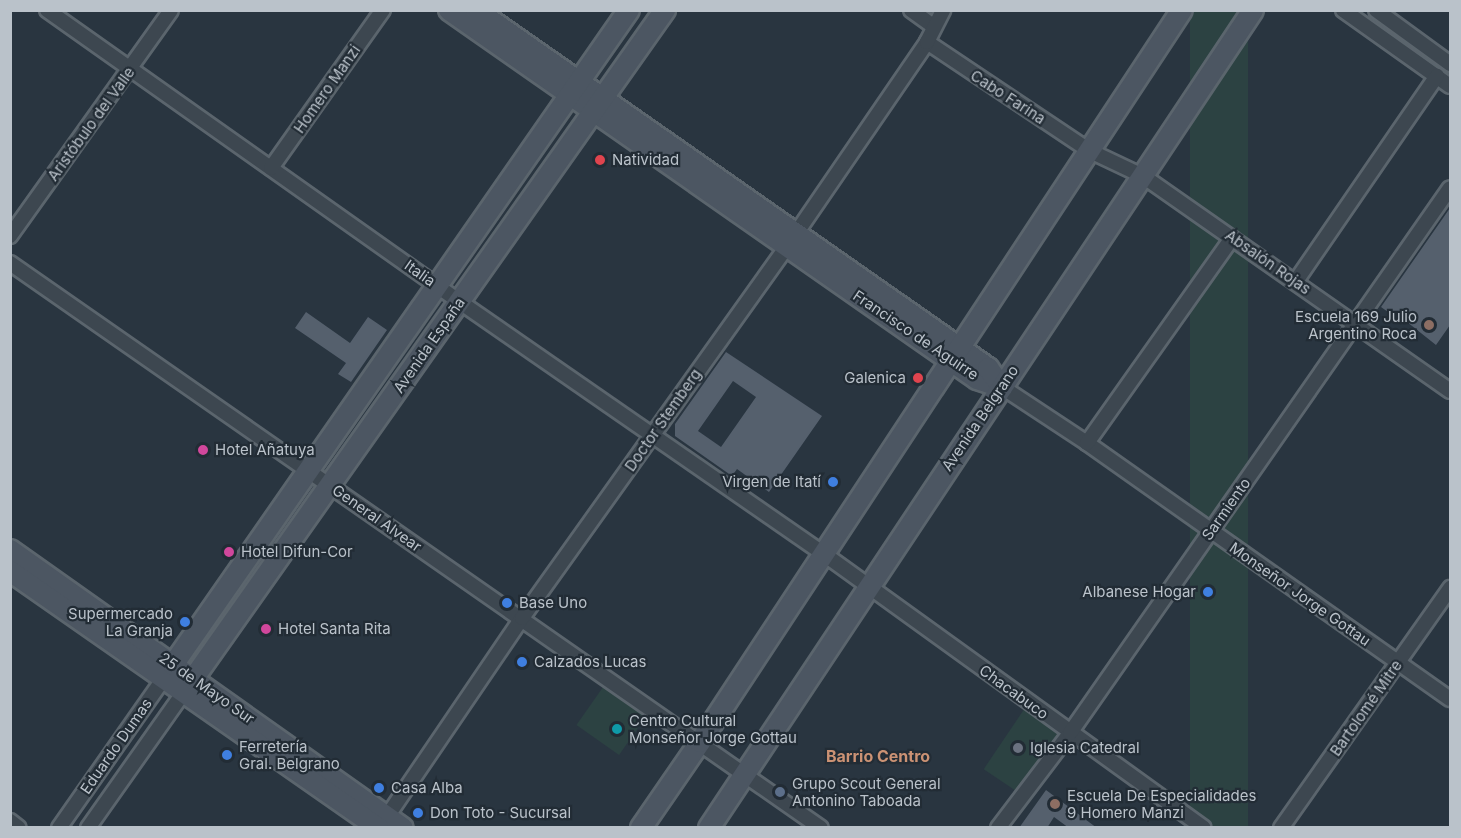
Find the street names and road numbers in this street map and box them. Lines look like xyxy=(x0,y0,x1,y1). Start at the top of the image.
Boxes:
street label: Homero Manzi xyxy=(290,41,364,137)
street label: Aristóbulo del Valle xyxy=(44,64,138,184)
street label: Cabo Farina xyxy=(967,66,1049,128)
street label: Absalón Rojas xyxy=(1222,226,1314,298)
street label: Italia xyxy=(401,256,439,290)
street label: Francisco de Aguirre xyxy=(850,286,982,384)
street label: Avenida España xyxy=(389,294,469,396)
street label: Avenida Belgrano xyxy=(938,362,1022,474)
street label: Doctor Stemberg xyxy=(621,365,705,475)
street label: Sarmiento xyxy=(1198,474,1254,544)
street label: General Alvear xyxy=(329,481,425,555)
street label: Monseñor Jorge Gottau xyxy=(1226,538,1374,650)
street label: 25 de Mayo Sur xyxy=(156,649,258,727)
street label: Bartolomé Mitre xyxy=(1326,657,1406,759)
street label: Chacabuco xyxy=(976,661,1052,723)
street label: Eduardo Dumas xyxy=(76,695,156,797)

